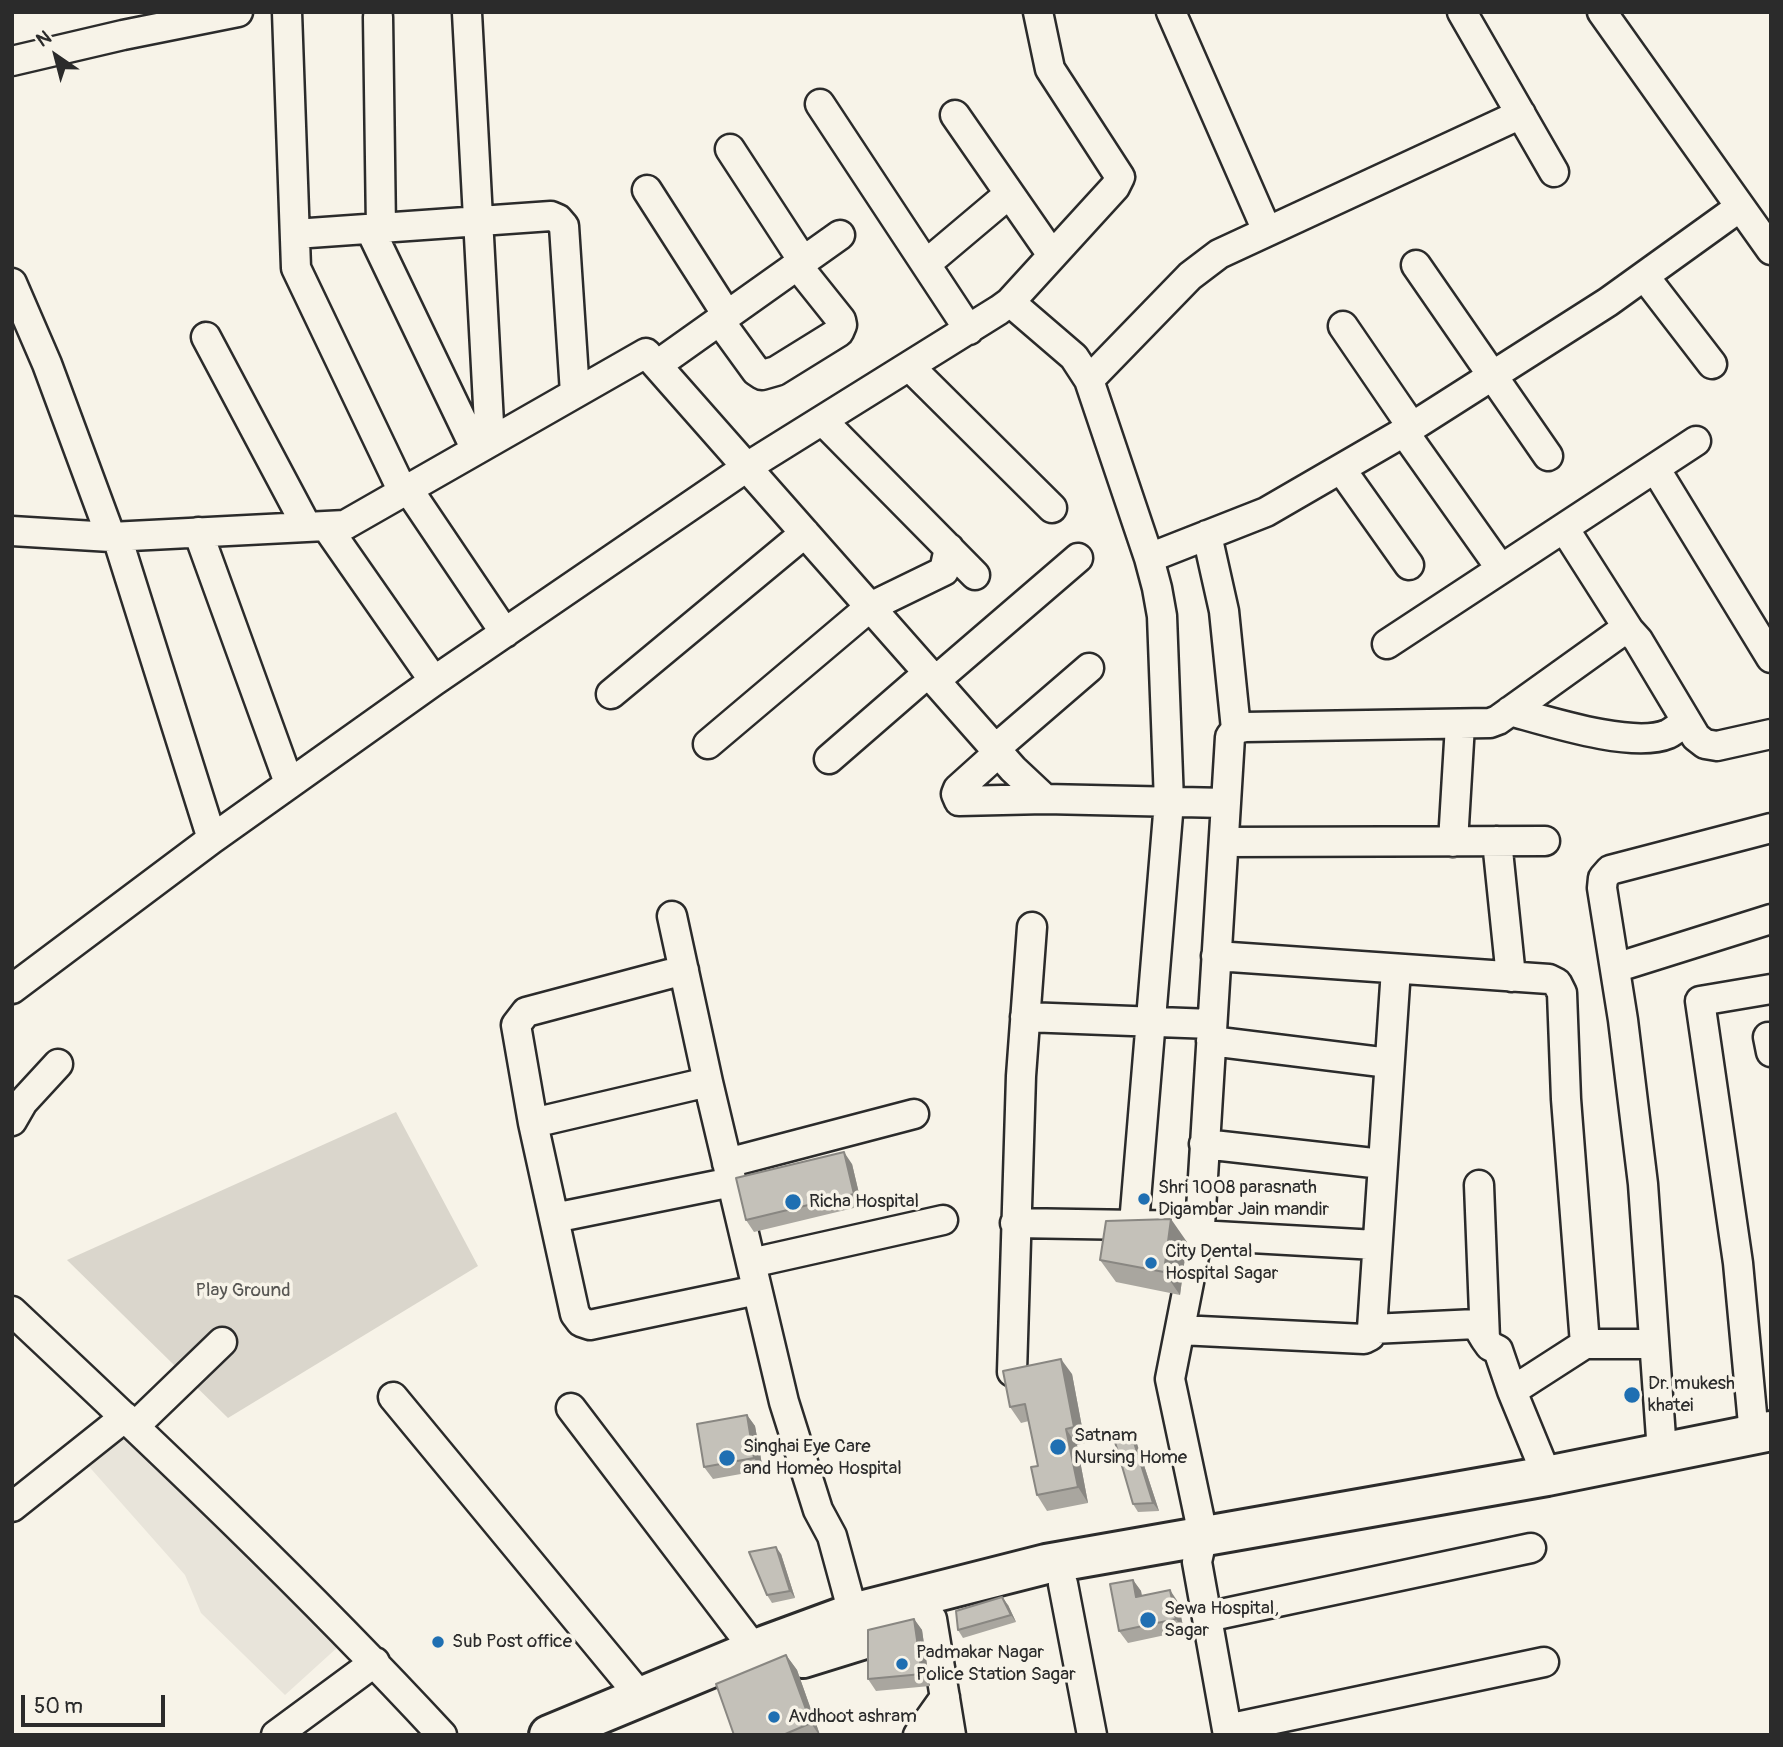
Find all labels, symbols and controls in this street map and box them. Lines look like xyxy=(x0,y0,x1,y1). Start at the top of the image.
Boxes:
north arrow xyxy=(21,21,91,91)
text: N xyxy=(32,25,56,52)
place label: Shri 1008 parasnath Digambar Jain mandir xyxy=(1158,1177,1329,1221)
place label: Richa Hospital xyxy=(809,1191,919,1213)
marker: Shri 1008 parasnath Digambar Jain mandir xyxy=(1136,1191,1152,1207)
marker: Richa Hospital xyxy=(783,1192,803,1212)
place label: City Dental Hospital Sagar xyxy=(1165,1241,1278,1285)
marker: City Dental Hospital Sagar xyxy=(1143,1255,1159,1271)
park label: Play Ground xyxy=(196,1280,290,1302)
place label: Dr. mukesh khatei xyxy=(1648,1373,1735,1417)
marker: Dr. mukesh khatei xyxy=(1622,1385,1642,1405)
place label: Satnam Nursing Home xyxy=(1074,1425,1187,1469)
place label: Singhai Eye Care and Homeo Hospital xyxy=(743,1436,902,1480)
marker: Satnam Nursing Home xyxy=(1048,1437,1068,1457)
marker: Singhai Eye Care and Homeo Hospital xyxy=(717,1448,737,1468)
place label: Sewa Hospital, Sagar xyxy=(1164,1598,1279,1642)
marker: Sewa Hospital, Sagar xyxy=(1138,1610,1158,1630)
place label: Sub Post office xyxy=(452,1631,572,1653)
marker: Sub Post office xyxy=(430,1634,446,1650)
place label: Padmakar Nagar Police Station Sagar xyxy=(916,1642,1076,1686)
marker: Padmakar Nagar Police Station Sagar xyxy=(894,1656,910,1672)
scale bar xyxy=(24,1680,168,1724)
text: 50 m xyxy=(34,1693,83,1720)
place label: Avdhoot ashram xyxy=(788,1706,917,1728)
marker: Avdhoot ashram xyxy=(766,1709,782,1725)

